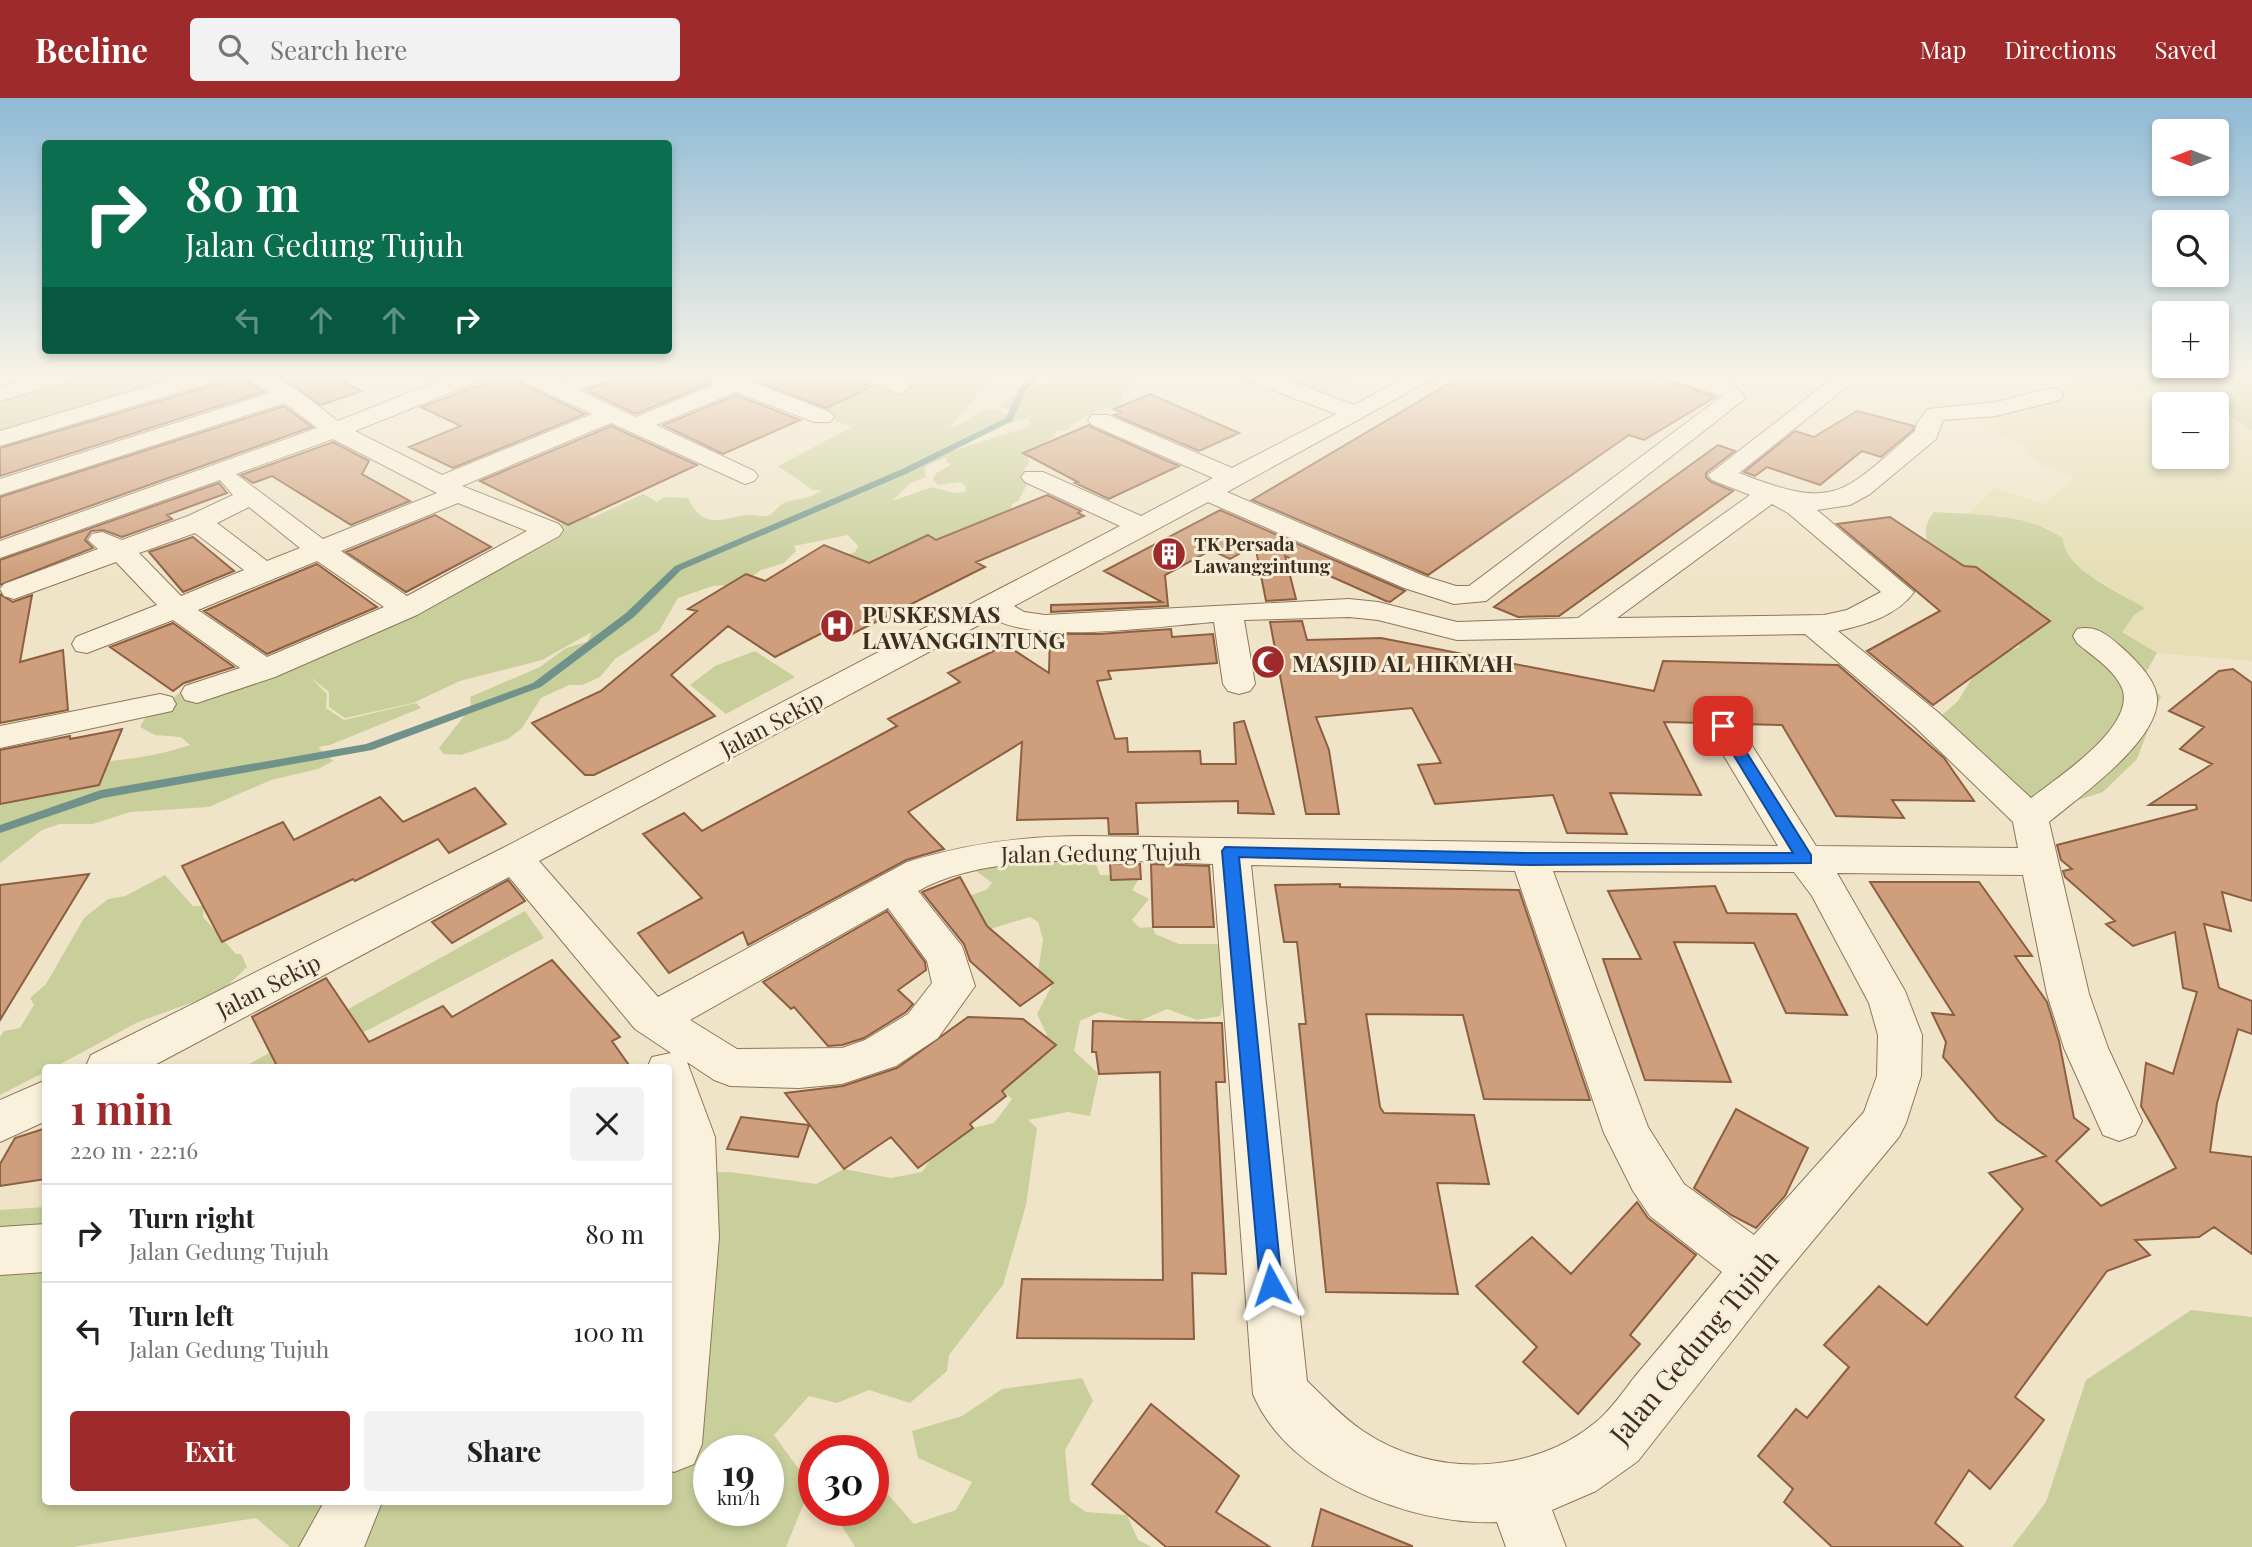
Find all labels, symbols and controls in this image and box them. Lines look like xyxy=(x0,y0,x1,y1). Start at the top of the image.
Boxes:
search box xyxy=(190,18,680,81)
text: Beeline xyxy=(35,27,148,71)
icon: search xyxy=(214,30,252,68)
text: Search here xyxy=(270,32,407,67)
text: Map xyxy=(1920,33,1966,65)
text: Directions xyxy=(2004,33,2117,65)
text: Saved xyxy=(2155,33,2217,65)
north arrow xyxy=(2152,119,2230,196)
map controls xyxy=(2152,119,2229,469)
text: 80 m xyxy=(185,159,300,224)
icon: right xyxy=(70,168,161,259)
button: search xyxy=(2152,210,2229,287)
text: Jalan Gedung Tujuh xyxy=(185,222,464,265)
icon: left xyxy=(229,301,267,339)
icon: ahead xyxy=(302,301,340,339)
icon: ahead xyxy=(375,301,413,339)
icon: right xyxy=(448,301,486,339)
button: + xyxy=(2152,301,2229,378)
button: − xyxy=(2152,392,2229,469)
place label: TK Persada Lawanggintung xyxy=(1194,530,1331,578)
building icon: TK Persada Lawanggintung xyxy=(1150,535,1188,573)
place label: PUSKESMAS LAWANGGINTUNG xyxy=(862,598,1066,655)
hospital icon: PUSKESMAS LAWANGGINTUNG xyxy=(818,607,856,645)
mosque icon: MASJID AL HIKMAH xyxy=(1249,643,1287,681)
place label: MASJID AL HIKMAH xyxy=(1292,647,1513,678)
street label: Jalan Sekip xyxy=(713,683,828,764)
pin xyxy=(1693,696,1753,756)
icon: arrive xyxy=(1704,707,1742,745)
street label: Jalan Gedung Tujuh xyxy=(1000,835,1202,869)
street label: Jalan Sekip xyxy=(210,946,325,1025)
text: 1 min xyxy=(70,1080,173,1136)
button: close xyxy=(570,1087,644,1161)
text: 220 m · 22:16 xyxy=(70,1134,198,1165)
text: Turn right xyxy=(129,1200,255,1235)
icon: right xyxy=(70,1214,108,1252)
text: 80 m xyxy=(585,1216,644,1251)
text: Jalan Gedung Tujuh xyxy=(129,1235,329,1266)
street label: Jalan Gedung Tujuh xyxy=(1600,1240,1786,1452)
position arrow xyxy=(1234,1248,1308,1322)
text: Turn left xyxy=(129,1298,234,1333)
icon: left xyxy=(70,1312,108,1350)
text: 100 m xyxy=(574,1314,644,1349)
text: Jalan Gedung Tujuh xyxy=(129,1333,329,1364)
button: Exit xyxy=(70,1411,350,1491)
button: Share xyxy=(364,1411,644,1491)
speed limit sign: 30 xyxy=(798,1435,889,1526)
text: 19 xyxy=(722,1448,755,1495)
text: km/h xyxy=(717,1486,760,1510)

